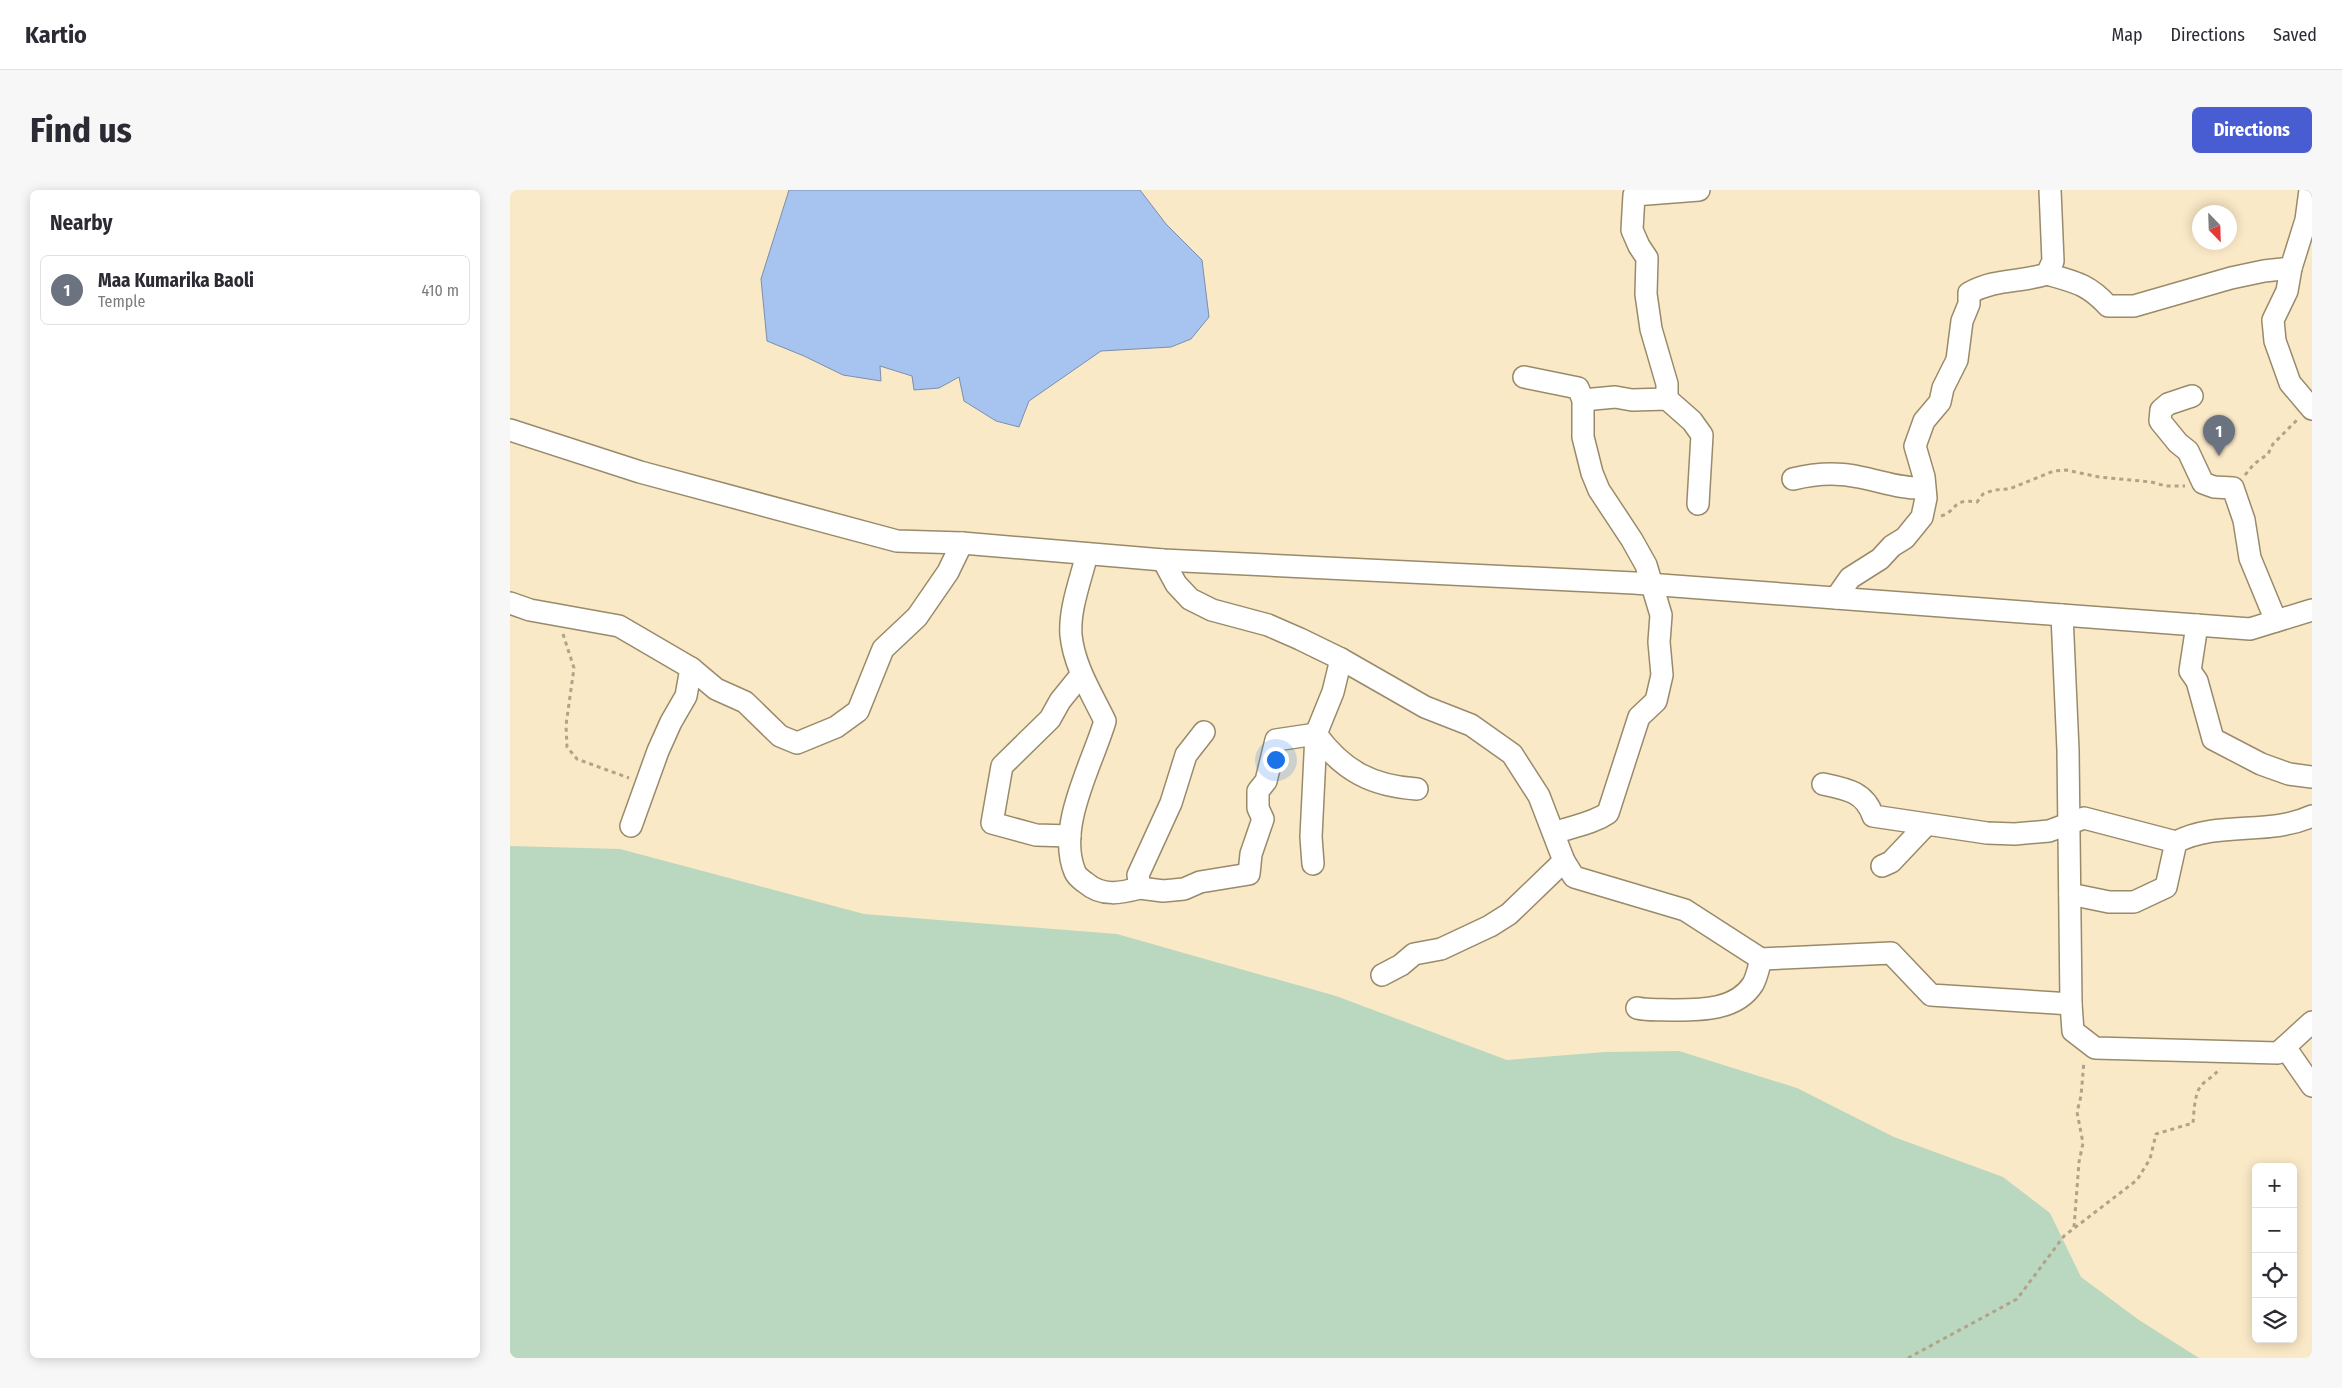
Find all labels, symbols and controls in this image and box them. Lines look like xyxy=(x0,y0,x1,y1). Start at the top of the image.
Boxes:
text: Kartio xyxy=(25,21,87,49)
text: Map xyxy=(2111,24,2143,46)
text: Directions xyxy=(2171,24,2245,46)
text: Saved xyxy=(2273,24,2317,46)
button: Directions xyxy=(2192,107,2312,153)
text: Find us xyxy=(30,109,132,151)
north arrow xyxy=(2192,205,2237,250)
text: Nearby xyxy=(50,210,112,236)
text: Maa Kumarika Baoli xyxy=(98,269,254,292)
text: 1 xyxy=(64,281,70,300)
text: 410 m xyxy=(421,281,459,300)
text: Temple xyxy=(98,292,145,311)
pin: 1 xyxy=(2203,415,2235,456)
your location xyxy=(1263,747,1289,773)
map controls xyxy=(2252,1163,2297,1343)
button: + xyxy=(2252,1163,2297,1208)
button: − xyxy=(2252,1208,2297,1253)
button: locate xyxy=(2252,1253,2297,1298)
button: layers xyxy=(2252,1298,2297,1343)

